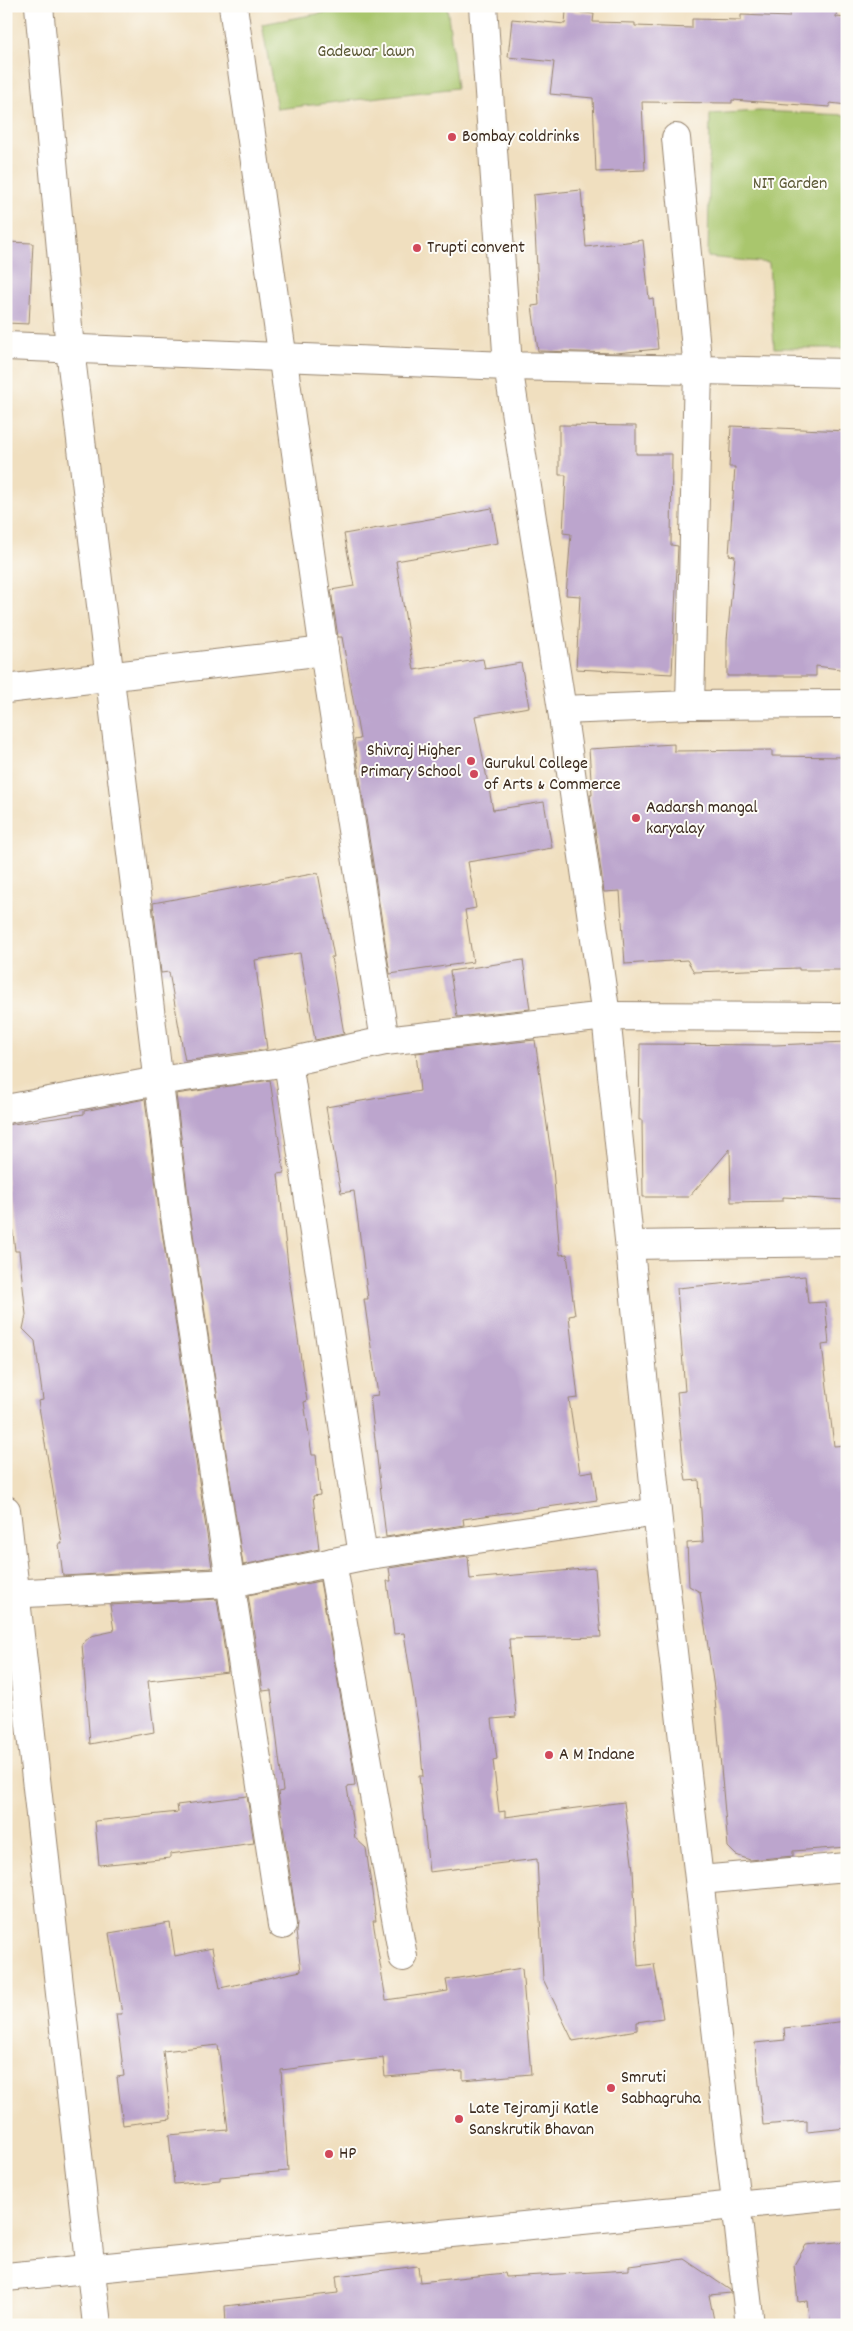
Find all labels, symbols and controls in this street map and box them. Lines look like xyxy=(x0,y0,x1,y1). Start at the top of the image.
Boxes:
park label: Gadewar lawn xyxy=(317,40,415,65)
place label: Bombay coldrinks xyxy=(462,125,580,150)
marker: Bombay coldrinks xyxy=(446,131,458,143)
park label: NIT Garden xyxy=(753,172,827,197)
place label: Trupti convent xyxy=(427,236,525,261)
marker: Trupti convent xyxy=(411,242,423,254)
place label: Shivraj Higher Primary School xyxy=(360,739,462,785)
place label: Gurukul College of Arts & Commerce xyxy=(484,752,621,798)
marker: Shivraj Higher Primary School xyxy=(465,755,477,767)
marker: Gurukul College of Arts & Commerce xyxy=(468,768,480,780)
place label: Aadarsh mangal karyalay xyxy=(646,796,758,842)
marker: Aadarsh mangal karyalay xyxy=(630,812,642,824)
place label: A M Indane xyxy=(559,1743,635,1768)
marker: A M Indane xyxy=(543,1749,555,1761)
place label: Smruti Sabhagruha xyxy=(621,2066,701,2112)
marker: Smruti Sabhagruha xyxy=(605,2082,617,2094)
place label: Late Tejramji Katle Sanskrutik Bhavan xyxy=(469,2097,599,2143)
marker: Late Tejramji Katle Sanskrutik Bhavan xyxy=(453,2113,465,2125)
place label: HP xyxy=(339,2142,356,2167)
marker: HP xyxy=(323,2148,335,2160)

